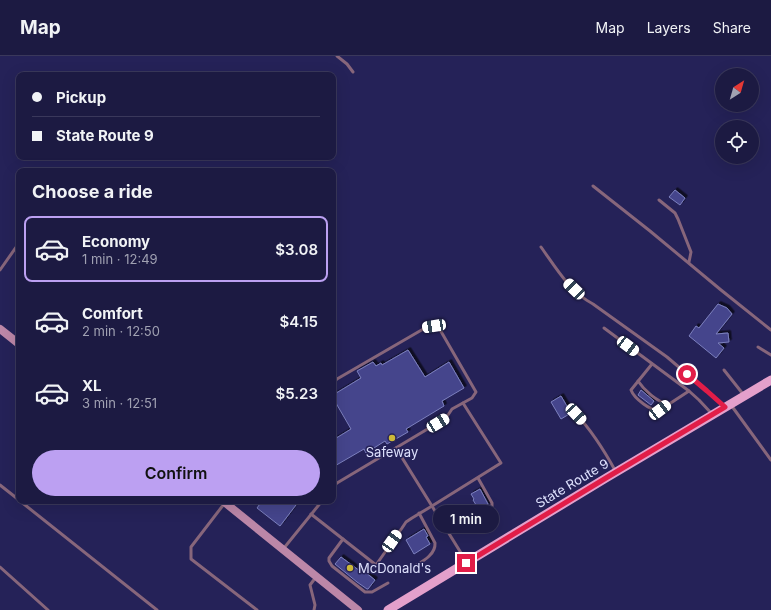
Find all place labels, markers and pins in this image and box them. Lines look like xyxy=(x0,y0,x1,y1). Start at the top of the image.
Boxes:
marker: Safeway xyxy=(387,433,397,443)
place label: Safeway xyxy=(366,444,418,460)
place label: McDonald's xyxy=(358,560,431,576)
marker: McDonald's xyxy=(345,563,355,573)

